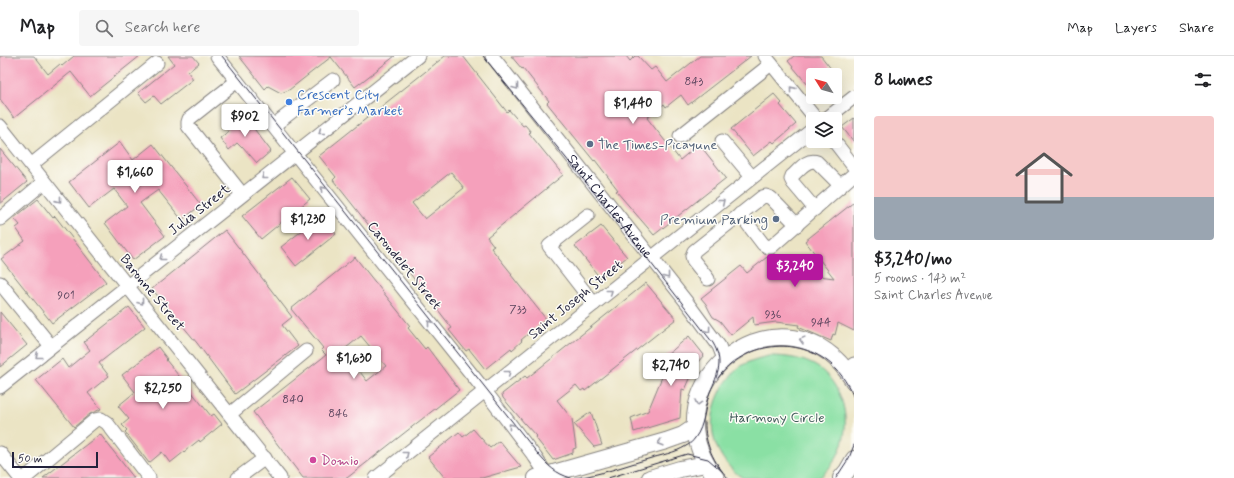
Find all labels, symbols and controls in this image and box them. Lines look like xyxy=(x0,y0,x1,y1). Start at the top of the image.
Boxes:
search box xyxy=(79,10,359,46)
text: Map xyxy=(20,15,55,40)
icon: search xyxy=(93,17,115,39)
text: Search here xyxy=(125,18,200,38)
text: Map xyxy=(1067,19,1093,37)
text: Layers xyxy=(1115,19,1157,37)
text: Share xyxy=(1179,19,1214,37)
north arrow xyxy=(806,68,842,104)
map controls xyxy=(806,68,842,148)
text: 8 homes xyxy=(874,69,933,91)
icon: filters xyxy=(1192,69,1214,91)
house number: 843 xyxy=(685,74,704,90)
one-way arrow xyxy=(512,82,519,89)
place label: Crescent City Farmer’s Market xyxy=(297,86,402,120)
one-way arrow xyxy=(789,86,796,93)
pin: $1,440 xyxy=(600,91,666,125)
text: $1,440 xyxy=(613,95,653,112)
marker: Crescent City Farmer’s Market xyxy=(284,97,294,107)
pin: $902 xyxy=(221,104,269,138)
text: $902 xyxy=(230,108,260,125)
button: layers xyxy=(806,112,842,148)
one-way arrow xyxy=(319,127,326,134)
place label: The Times-Picayune xyxy=(598,136,717,154)
marker: The Times-Picayune xyxy=(585,139,595,149)
icon: home xyxy=(1008,142,1080,214)
street label: Saint Charles Avenue xyxy=(563,151,657,263)
pin: $1,660 xyxy=(102,160,168,194)
text: $1,660 xyxy=(117,164,153,181)
one-way arrow xyxy=(261,173,268,180)
street label: Julia Street xyxy=(165,180,235,240)
one-way arrow xyxy=(321,186,328,194)
one-way arrow xyxy=(55,196,62,203)
one-way arrow xyxy=(718,199,725,206)
pin: $1,230 xyxy=(275,207,341,241)
text: $1,230 xyxy=(290,211,326,228)
place label: Premium Parking xyxy=(660,211,768,230)
marker: Premium Parking xyxy=(771,214,781,224)
street label: Carondelet Street xyxy=(363,218,445,313)
text: $3,240/mo xyxy=(874,248,952,270)
street label: Baronne Street xyxy=(116,251,189,335)
one-way arrow xyxy=(159,253,166,260)
pin: $3,240 xyxy=(762,254,828,288)
street label: Saint Joseph Street xyxy=(525,256,626,343)
text: $3,240 xyxy=(776,258,814,275)
text: 5 rooms · 143 m² xyxy=(874,270,966,287)
one-way arrow xyxy=(662,272,669,279)
text: Saint Charles Avenue xyxy=(874,287,993,304)
house number: 901 xyxy=(57,288,75,304)
one-way arrow xyxy=(605,289,612,296)
one-way arrow xyxy=(136,297,143,304)
house number: 733 xyxy=(509,302,527,318)
house number: 936 xyxy=(765,307,782,323)
house number: 944 xyxy=(811,315,831,331)
one-way arrow xyxy=(428,321,435,328)
one-way arrow xyxy=(703,326,710,333)
one-way arrow xyxy=(799,337,805,345)
pin: $1,630 xyxy=(321,346,387,380)
text: $1,630 xyxy=(336,350,372,367)
one-way arrow xyxy=(36,352,43,359)
pin: $2,740 xyxy=(638,353,704,387)
text: $2,740 xyxy=(652,357,690,374)
one-way arrow xyxy=(503,370,511,377)
pin: $2,250 xyxy=(130,376,196,410)
text: $2,250 xyxy=(144,380,182,397)
house number: 840 xyxy=(282,392,304,408)
one-way arrow xyxy=(694,400,703,407)
house number: 846 xyxy=(328,406,348,422)
park label: Harmony Circle xyxy=(729,409,825,427)
one-way arrow xyxy=(509,423,516,430)
one-way arrow xyxy=(656,438,663,447)
scale bar xyxy=(12,450,98,469)
one-way arrow xyxy=(402,451,409,458)
text: 50 m xyxy=(18,452,43,466)
place label: Domio xyxy=(321,452,359,470)
marker: Domio xyxy=(308,455,318,465)

